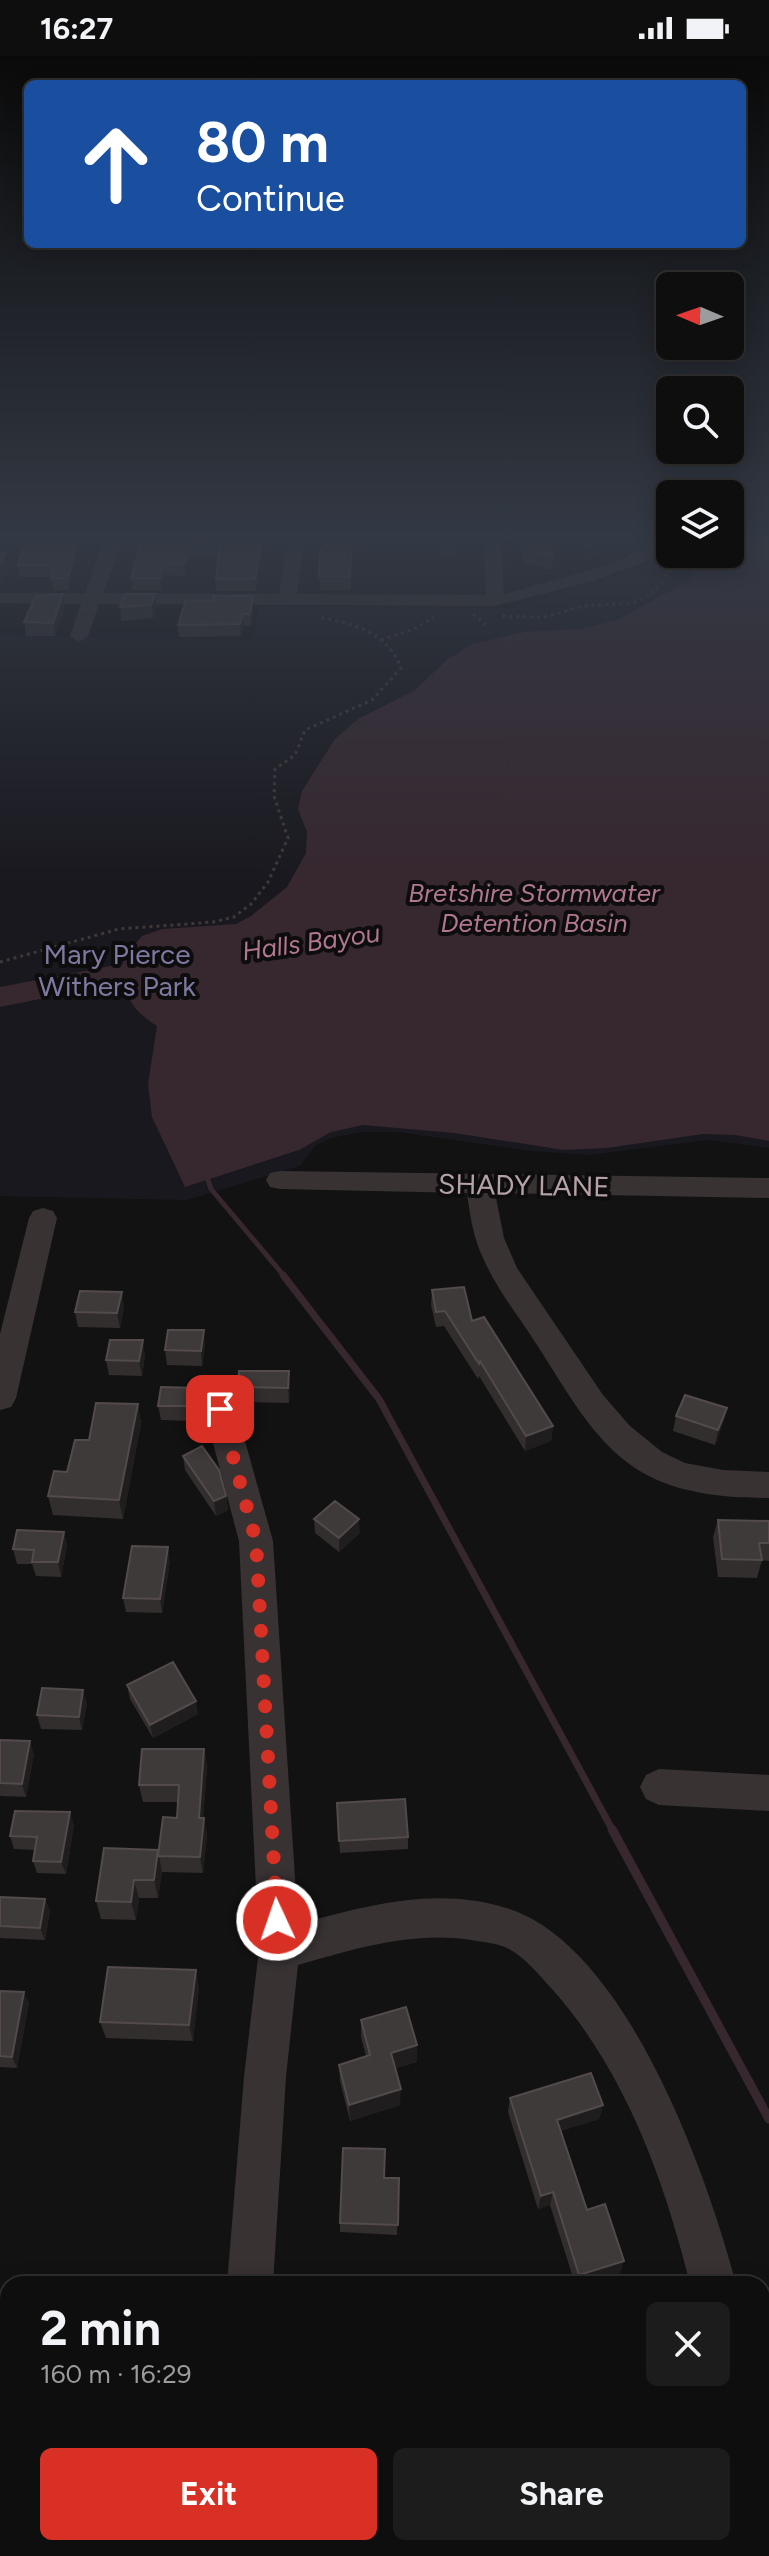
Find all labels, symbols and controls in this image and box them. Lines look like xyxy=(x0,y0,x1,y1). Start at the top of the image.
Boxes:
text: 16:27 xyxy=(40,10,113,47)
text: 80 m xyxy=(196,109,329,176)
icon: ahead xyxy=(64,112,168,216)
text: Continue xyxy=(196,177,345,220)
north arrow xyxy=(656,272,744,360)
map controls xyxy=(656,272,744,568)
button: search xyxy=(656,376,744,464)
button: layers xyxy=(656,480,744,568)
water label: Bretshire Stormwater Detention Basin xyxy=(408,877,661,939)
water label: Halls Bayou xyxy=(240,916,382,968)
park label: Mary Pierce Withers Park xyxy=(38,937,196,1003)
street label: SHADY LANE xyxy=(438,1167,610,1203)
pin xyxy=(186,1375,254,1443)
icon: arrive xyxy=(198,1387,242,1431)
position arrow xyxy=(235,1878,319,1962)
text: 2 min xyxy=(40,2299,161,2357)
button: close xyxy=(646,2302,730,2386)
text: 160 m · 16:29 xyxy=(40,2358,191,2390)
button: Exit xyxy=(40,2448,377,2540)
button: Share xyxy=(393,2448,730,2540)

